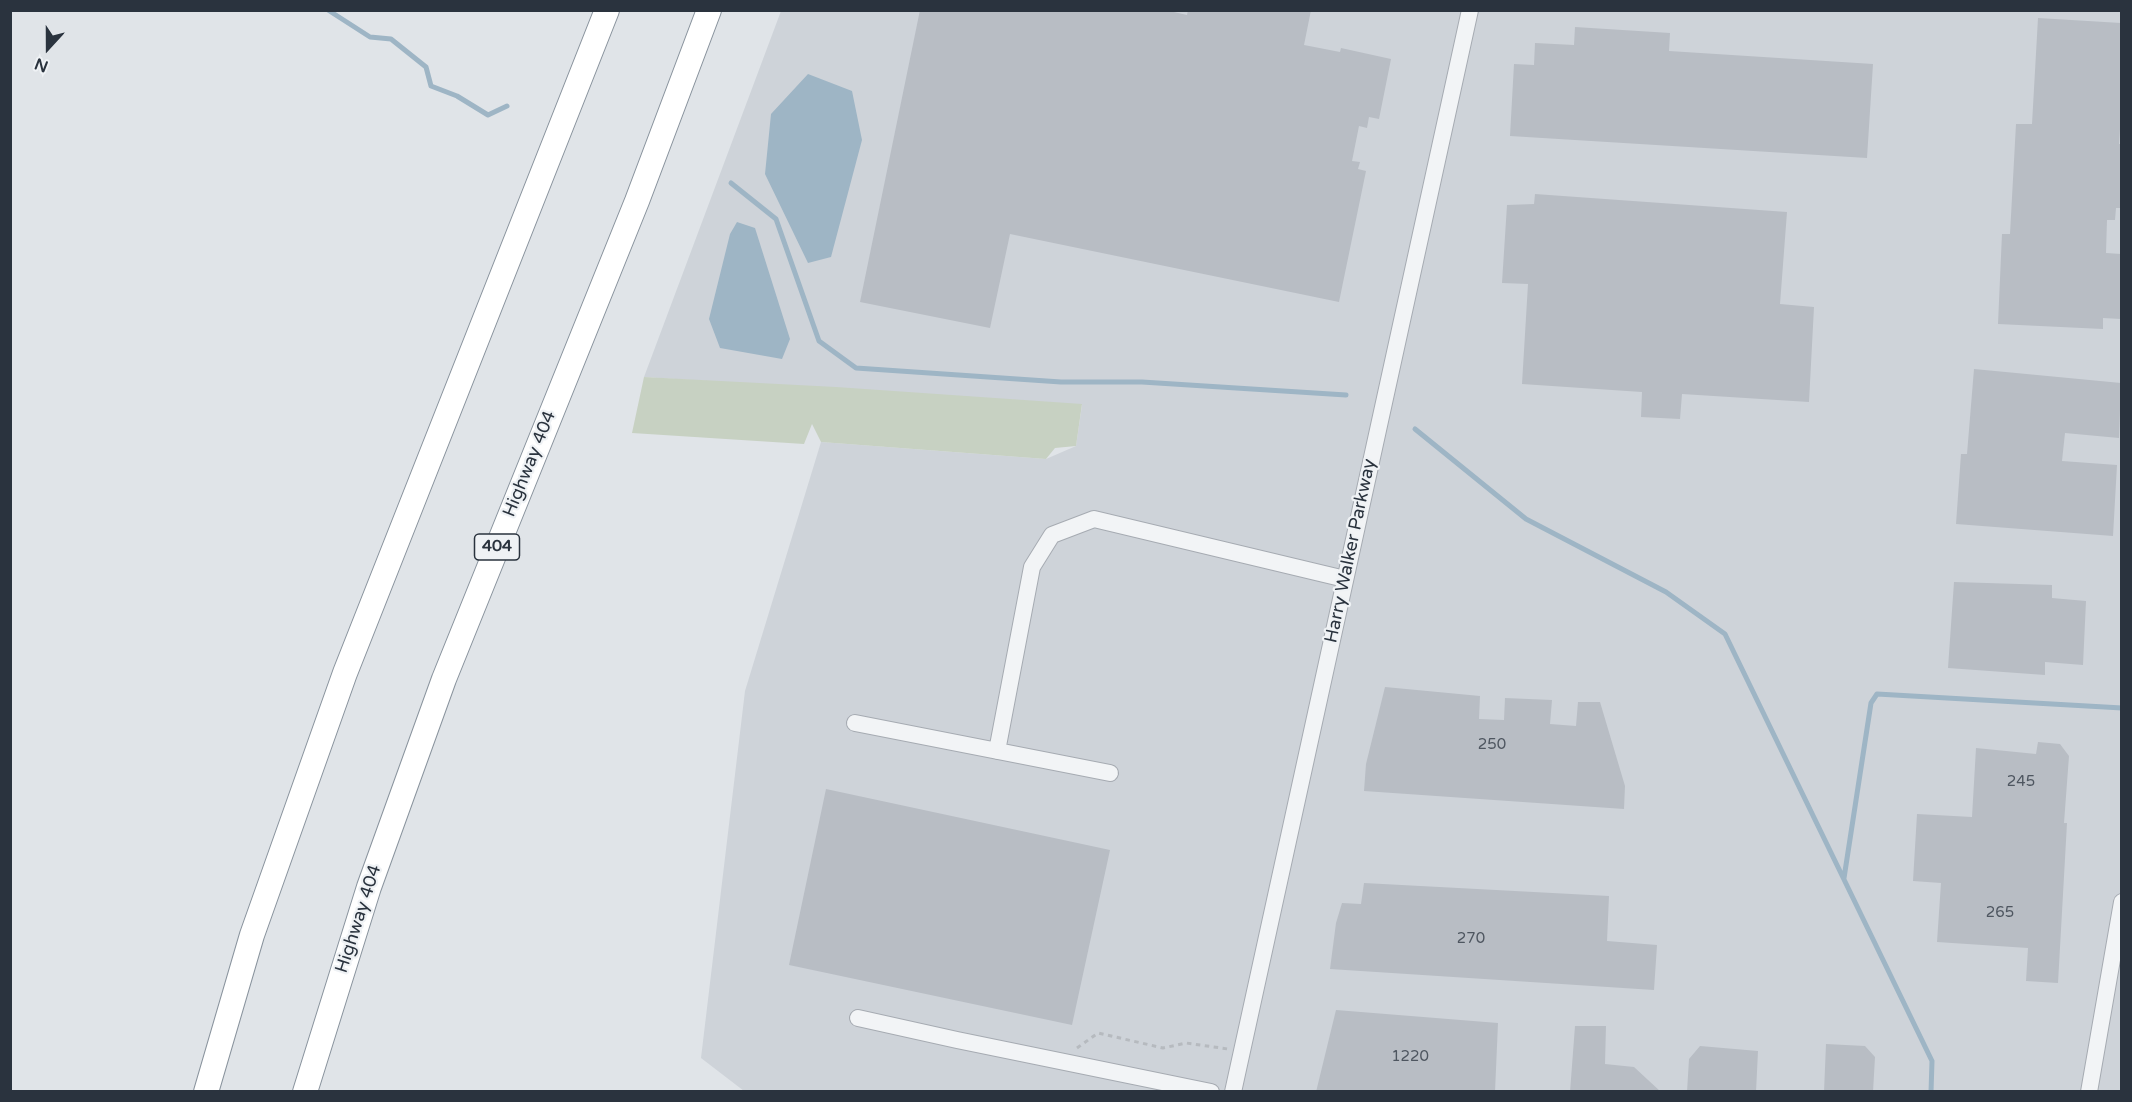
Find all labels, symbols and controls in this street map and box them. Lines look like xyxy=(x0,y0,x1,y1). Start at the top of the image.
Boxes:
north arrow xyxy=(18,18,78,78)
text: N xyxy=(32,53,51,76)
street label: Highway 404 xyxy=(499,408,561,520)
street label: Harry Walker Parkway xyxy=(1321,457,1381,645)
road number: 404 xyxy=(474,534,520,560)
house number: 250 xyxy=(1478,736,1506,754)
house number: 245 xyxy=(2007,773,2035,791)
street label: Highway 404 xyxy=(331,862,387,976)
house number: 265 xyxy=(1986,904,2014,922)
house number: 270 xyxy=(1457,930,1485,948)
house number: 1220 xyxy=(1391,1048,1429,1066)

